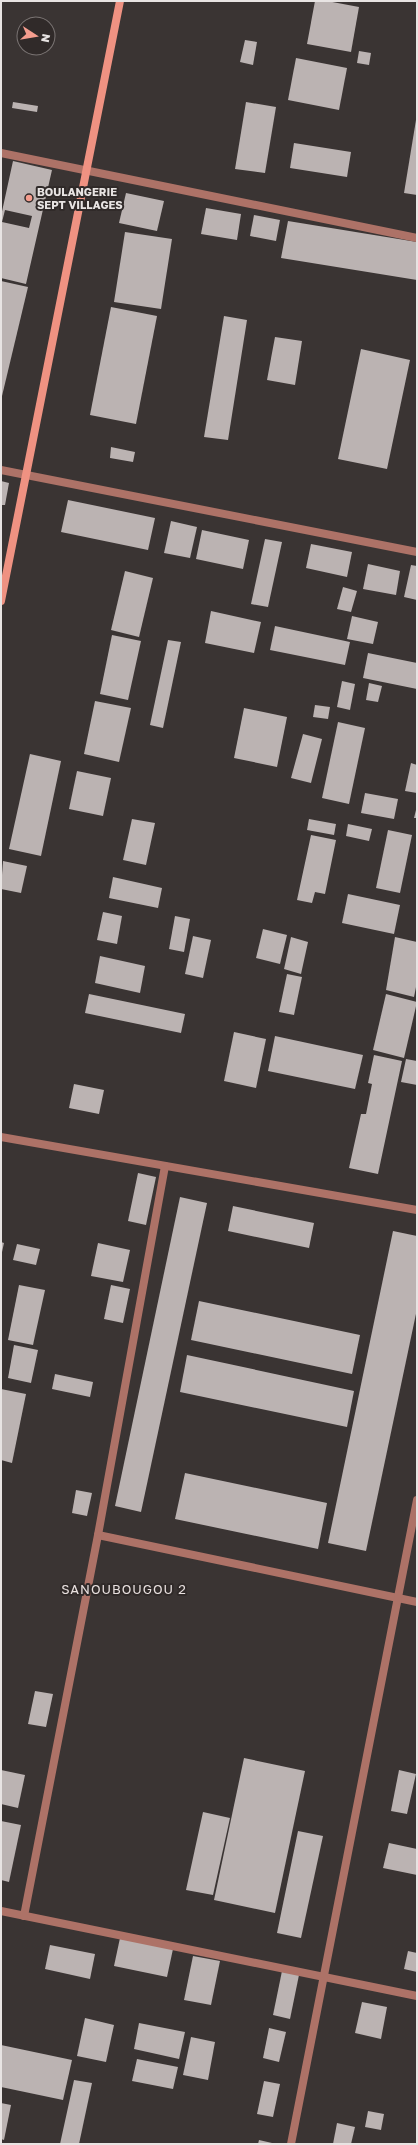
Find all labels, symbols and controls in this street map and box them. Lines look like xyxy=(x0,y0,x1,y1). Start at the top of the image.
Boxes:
north arrow xyxy=(16,16,56,56)
text: N xyxy=(39,33,53,44)
place label: BOULANGERIE SEPT VILLAGES xyxy=(37,185,123,211)
marker: BOULANGERIE SEPT VILLAGES xyxy=(24,193,34,203)
district label: SANOUBOUGOU 2 xyxy=(61,1581,187,1597)

